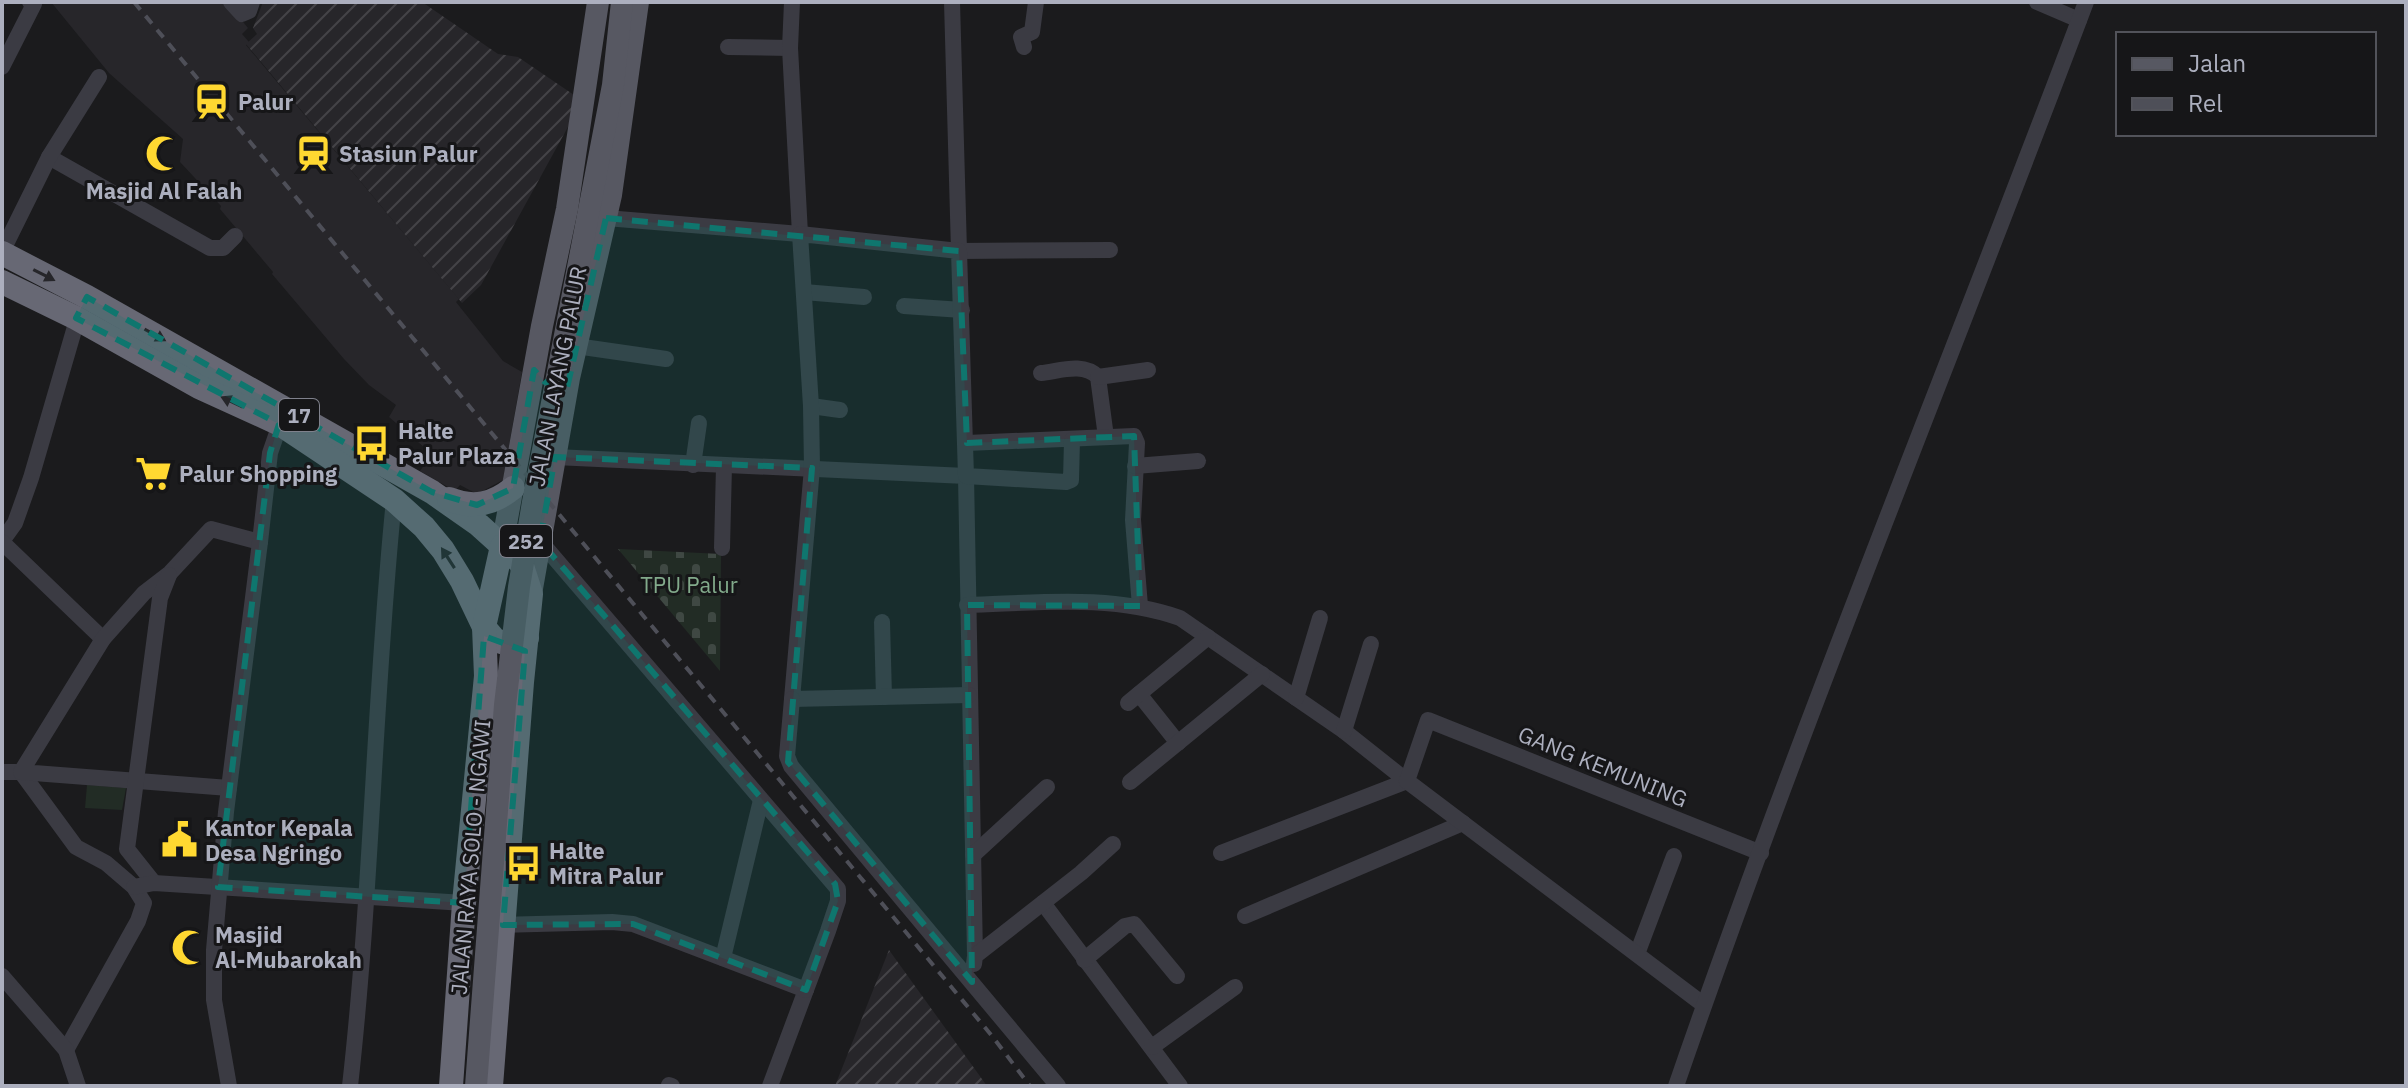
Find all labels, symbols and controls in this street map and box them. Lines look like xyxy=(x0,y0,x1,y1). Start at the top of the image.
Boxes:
legend xyxy=(2116,32,2376,136)
text: Jalan xyxy=(2188,47,2246,79)
station icon: Palur xyxy=(193,82,231,120)
place label: Palur xyxy=(238,87,293,116)
text: Rel xyxy=(2188,87,2223,119)
station icon: Stasiun Palur xyxy=(294,134,332,172)
mosque icon: Masjid Al Falah xyxy=(145,135,183,173)
place label: Stasiun Palur xyxy=(339,139,478,168)
place label: Masjid Al Falah xyxy=(86,176,242,205)
street label: JALAN LAYANG PALUR xyxy=(521,263,593,489)
one-way arrow xyxy=(33,269,56,282)
one-way arrow xyxy=(144,328,166,342)
one-way arrow xyxy=(220,395,244,409)
road number: 17 xyxy=(279,399,319,431)
place label: Halte Palur Plaza xyxy=(398,416,516,470)
bus stop icon: Halte Palur Plaza xyxy=(353,424,391,462)
supermarket icon: Palur Shopping xyxy=(134,454,172,492)
place label: Palur Shopping xyxy=(179,459,338,488)
road number: 252 xyxy=(500,525,552,557)
one-way arrow xyxy=(441,547,455,569)
park label: TPU Palur xyxy=(640,570,738,599)
street label: JALAN RAYA SOLO - NGAWI xyxy=(444,718,496,996)
street label: GANG KEMUNING xyxy=(1514,719,1692,813)
place label: Kantor Kepala Desa Ngringo xyxy=(205,813,353,867)
public building icon: Kantor Kepala Desa Ngringo xyxy=(160,821,198,859)
place label: Halte Mitra Palur xyxy=(549,836,663,890)
bus stop icon: Halte Mitra Palur xyxy=(504,844,542,882)
place label: Masjid Al-Mubarokah xyxy=(215,920,362,974)
mosque icon: Masjid Al-Mubarokah xyxy=(170,928,208,966)

